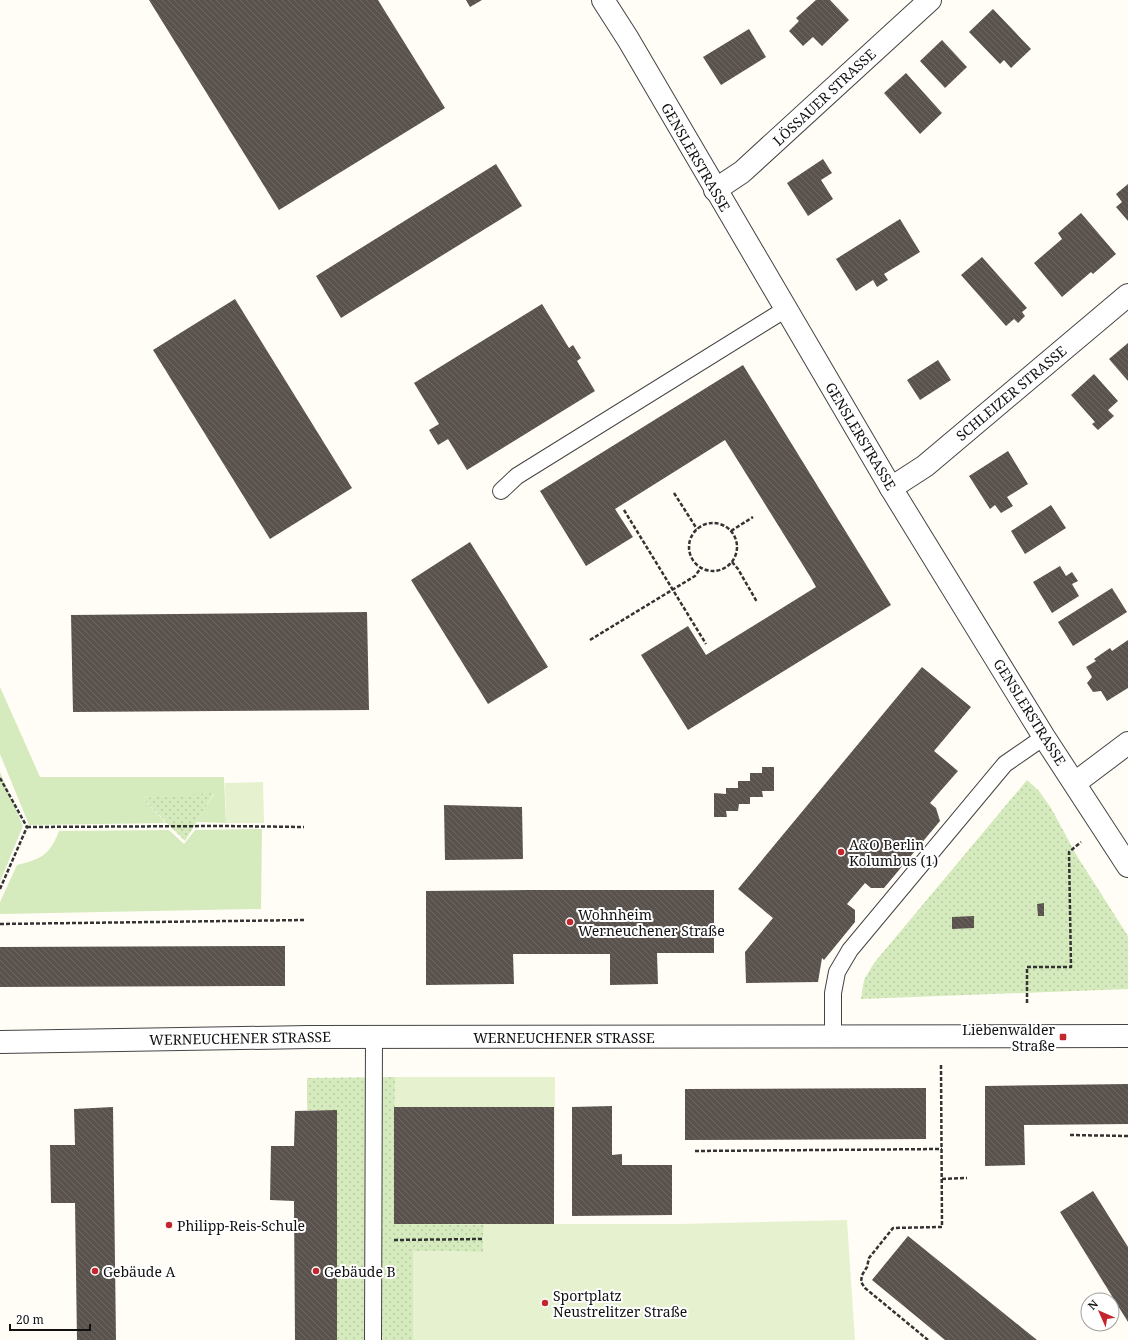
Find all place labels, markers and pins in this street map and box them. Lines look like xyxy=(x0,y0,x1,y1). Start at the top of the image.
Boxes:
place label: A&O Berlin Kolumbus (1) xyxy=(849,835,938,870)
marker: A&O Berlin Kolumbus (1) xyxy=(836,847,846,857)
place label: Wohnheim Werneuchener Straße xyxy=(578,905,725,940)
marker: Wohnheim Werneuchener Straße xyxy=(565,917,575,927)
place label: Liebenwalder Straße xyxy=(962,1020,1055,1055)
marker: Liebenwalder Straße xyxy=(1058,1032,1068,1042)
place label: Philipp-Reis-Schule xyxy=(177,1216,305,1235)
marker: Philipp-Reis-Schule xyxy=(164,1220,174,1230)
place label: Gebäude A xyxy=(103,1262,176,1281)
place label: Gebäude B xyxy=(324,1262,396,1281)
marker: Gebäude A xyxy=(90,1266,100,1276)
marker: Gebäude B xyxy=(311,1266,321,1276)
place label: Sportplatz Neustrelitzer Straße xyxy=(553,1286,687,1321)
marker: Sportplatz Neustrelitzer Straße xyxy=(540,1298,550,1308)

